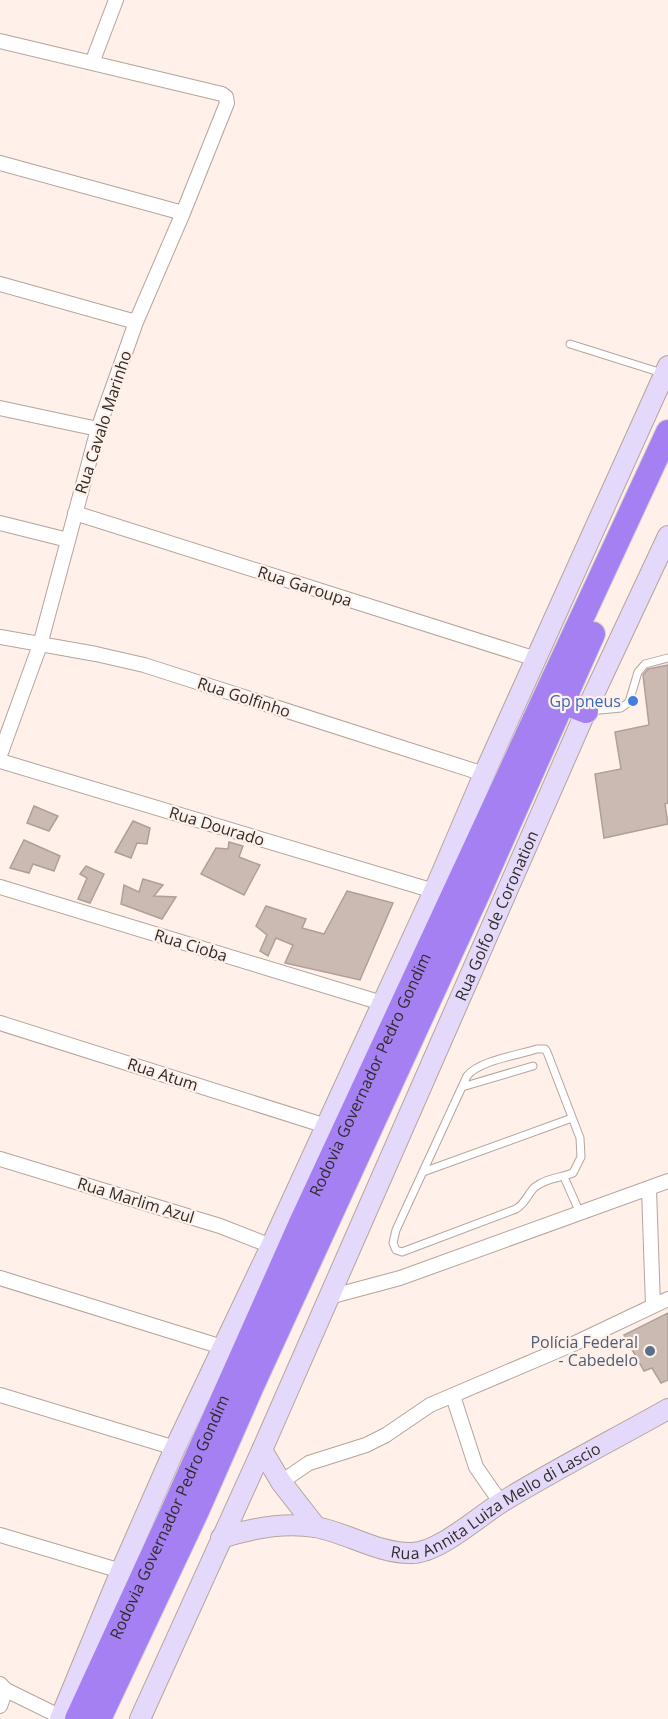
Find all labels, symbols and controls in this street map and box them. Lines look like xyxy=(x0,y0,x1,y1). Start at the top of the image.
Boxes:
street label: Rua Cavalo Marinho xyxy=(69,348,137,496)
street label: Rua Garoupa xyxy=(255,560,355,612)
street label: Rua Golfinho xyxy=(195,672,293,722)
place label: Gp pneus xyxy=(549,690,621,712)
marker: Gp pneus xyxy=(626,694,640,708)
street label: Rua Dourado xyxy=(167,801,267,851)
street label: Rua Golfo de Coronation xyxy=(449,827,543,1004)
street label: Rua Cioba xyxy=(152,923,230,967)
street label: Rodovia Governador Pedro Gondim xyxy=(304,949,436,1200)
street label: Rua Atum xyxy=(125,1052,201,1096)
street label: Rua Marlim Azul xyxy=(75,1172,197,1228)
place label: Polícia Federal - Cabedelo xyxy=(530,1331,638,1371)
marker: Polícia Federal - Cabedelo xyxy=(643,1344,657,1358)
street label: Rodovia Governador Pedro Gondim xyxy=(104,1391,234,1643)
street label: Rua Annita Luiza Mello di Lascio xyxy=(389,1437,604,1564)

